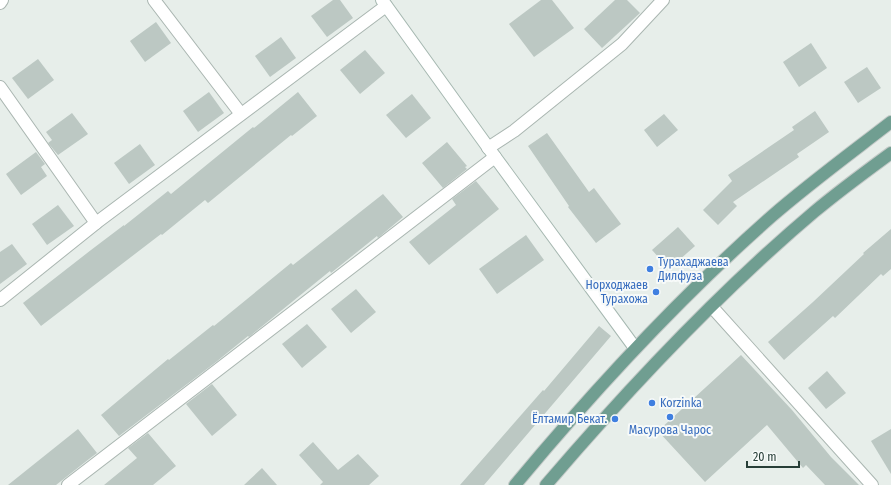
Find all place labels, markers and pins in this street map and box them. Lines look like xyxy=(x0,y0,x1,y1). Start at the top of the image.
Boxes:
place label: Турахаджаева Дилфуза xyxy=(657,255,729,283)
marker: Турахаджаева Дилфуза xyxy=(645,264,655,274)
place label: Норходжаев Турахожа xyxy=(585,278,648,306)
marker: Норходжаев Турахожа xyxy=(651,287,661,297)
place label: Korzinka xyxy=(660,396,702,410)
marker: Korzinka xyxy=(647,398,657,408)
place label: Ёлтамир Бекат. xyxy=(532,411,607,426)
marker: Масурова Чарос xyxy=(665,412,675,422)
marker: Ёлтамир Бекат. xyxy=(610,414,620,424)
place label: Масурова Чарос xyxy=(629,423,711,437)

